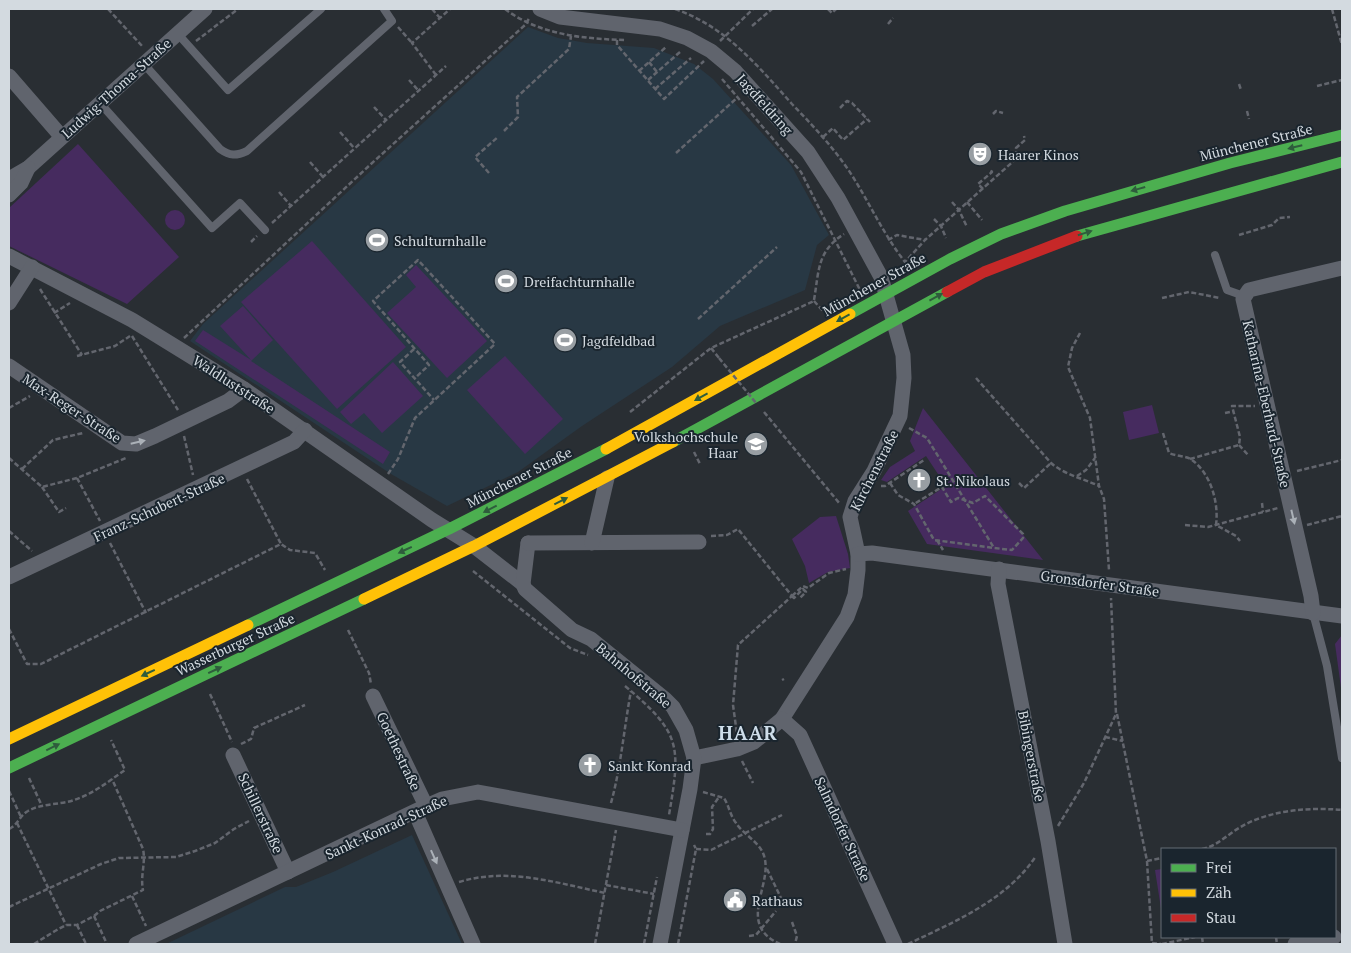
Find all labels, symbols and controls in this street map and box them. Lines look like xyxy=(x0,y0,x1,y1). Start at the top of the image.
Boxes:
street label: Ludwig-Thoma-Straße xyxy=(57,34,175,142)
street label: Jagdfeldring xyxy=(733,69,798,139)
street label: Münchener Straße xyxy=(1198,119,1314,165)
theatre icon: Haarer Kinos xyxy=(967,141,993,167)
one-way arrow xyxy=(1287,143,1302,151)
place label: Haarer Kinos xyxy=(998,145,1079,164)
one-way arrow xyxy=(1130,185,1145,193)
sports icon: Schulturnhalle xyxy=(364,227,390,253)
one-way arrow xyxy=(1077,228,1092,236)
place label: Schulturnhalle xyxy=(394,231,486,250)
street label: Münchener Straße xyxy=(819,248,929,320)
sports icon: Dreifachturnhalle xyxy=(493,268,519,294)
place label: Dreifachturnhalle xyxy=(524,272,635,291)
one-way arrow xyxy=(929,293,943,302)
one-way arrow xyxy=(836,314,850,322)
street label: Katharina-Eberhard-Straße xyxy=(1238,318,1296,490)
sports icon: Jagdfeldbad xyxy=(552,327,578,353)
place label: Jagdfeldbad xyxy=(582,331,655,350)
street label: Waldluststraße xyxy=(189,350,279,418)
street label: Max-Reger-Straße xyxy=(19,369,125,447)
one-way arrow xyxy=(693,393,708,401)
street label: Kirchenstraße xyxy=(845,426,903,514)
place label: Volkshochschule Haar xyxy=(634,427,739,462)
school or university icon: Volkshochschule Haar xyxy=(743,431,769,457)
one-way arrow xyxy=(131,437,147,445)
street label: Münchener Straße xyxy=(463,442,575,512)
church icon: St. Nikolaus xyxy=(906,467,932,493)
street label: Franz-Schubert-Straße xyxy=(90,468,228,546)
place label: St. Nikolaus xyxy=(936,471,1010,490)
one-way arrow xyxy=(554,497,569,505)
one-way arrow xyxy=(483,505,497,513)
one-way arrow xyxy=(1289,510,1297,525)
one-way arrow xyxy=(398,546,412,554)
street label: Gronsdorfer Straße xyxy=(1040,565,1160,601)
street label: Wasserburger Straße xyxy=(172,608,298,680)
street label: Bahnhofstraße xyxy=(592,638,676,712)
one-way arrow xyxy=(208,665,222,673)
one-way arrow xyxy=(141,669,155,677)
street label: Goethestraße xyxy=(373,709,425,793)
street label: Bibingerstraße xyxy=(1014,709,1050,803)
district label: HAAR xyxy=(718,720,778,745)
one-way arrow xyxy=(46,743,60,751)
church icon: Sankt Konrad xyxy=(577,752,603,778)
place label: Sankt Konrad xyxy=(608,756,692,775)
street label: Schillerstraße xyxy=(234,770,288,856)
street label: Salmdorfer Straße xyxy=(810,774,876,884)
street label: Sankt-Konrad-Straße xyxy=(322,790,450,864)
legend xyxy=(1161,848,1336,938)
one-way arrow xyxy=(431,850,439,864)
text: Frei xyxy=(1206,857,1232,877)
text: Zäh xyxy=(1206,882,1232,902)
public building icon: Rathaus xyxy=(722,887,748,913)
place label: Rathaus xyxy=(752,891,803,910)
text: Stau xyxy=(1206,907,1236,927)

